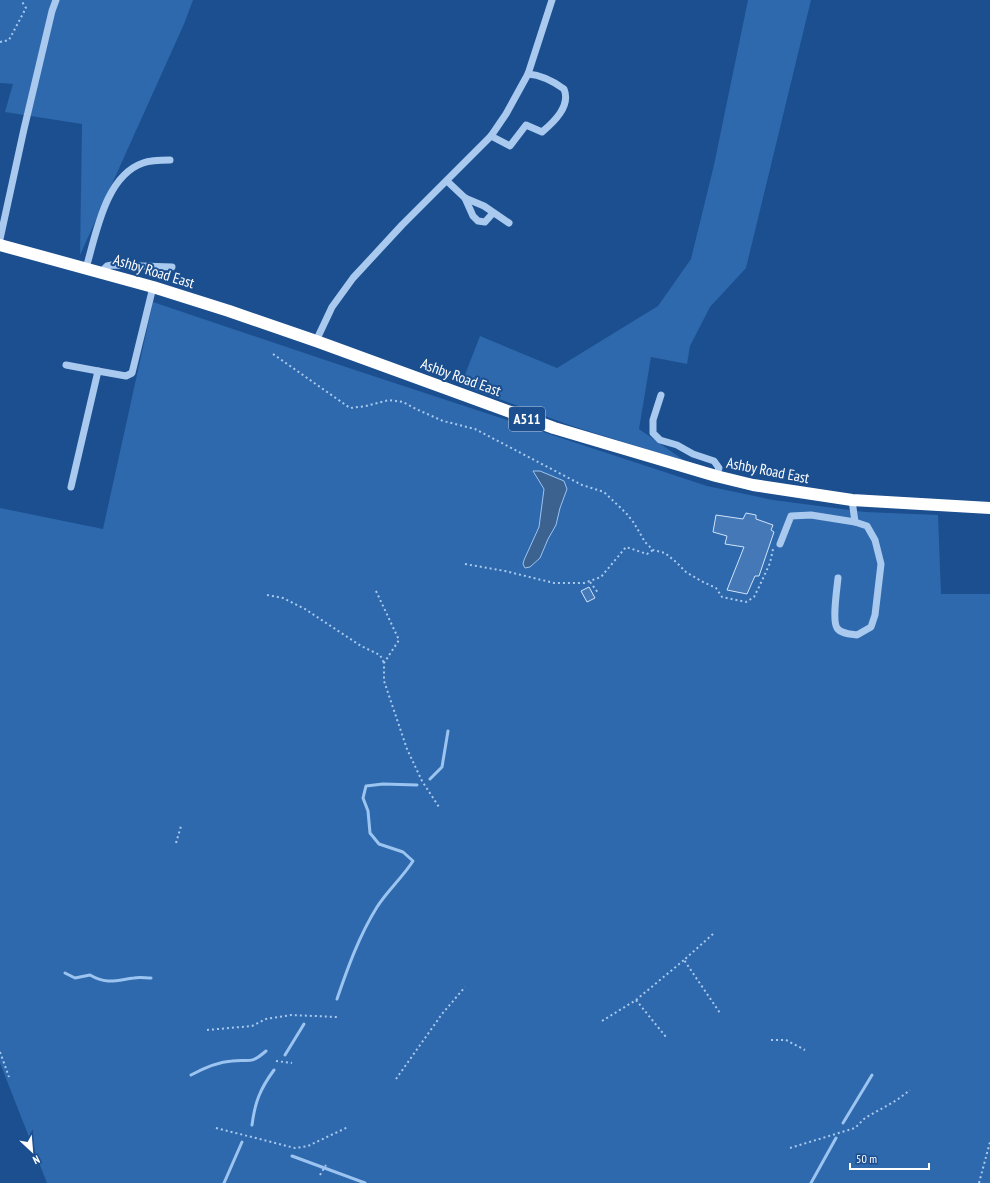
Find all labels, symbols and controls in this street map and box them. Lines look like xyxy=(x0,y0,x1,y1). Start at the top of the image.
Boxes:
street label: Ashby Road East xyxy=(111,250,197,292)
street label: Ashby Road East xyxy=(418,354,504,400)
road number: A511 xyxy=(509,407,545,431)
street label: Ashby Road East xyxy=(725,453,811,487)
north arrow xyxy=(12,1131,52,1171)
scale bar xyxy=(850,1145,929,1171)
text: 50 m xyxy=(856,1151,877,1166)
text: N xyxy=(31,1152,42,1168)

